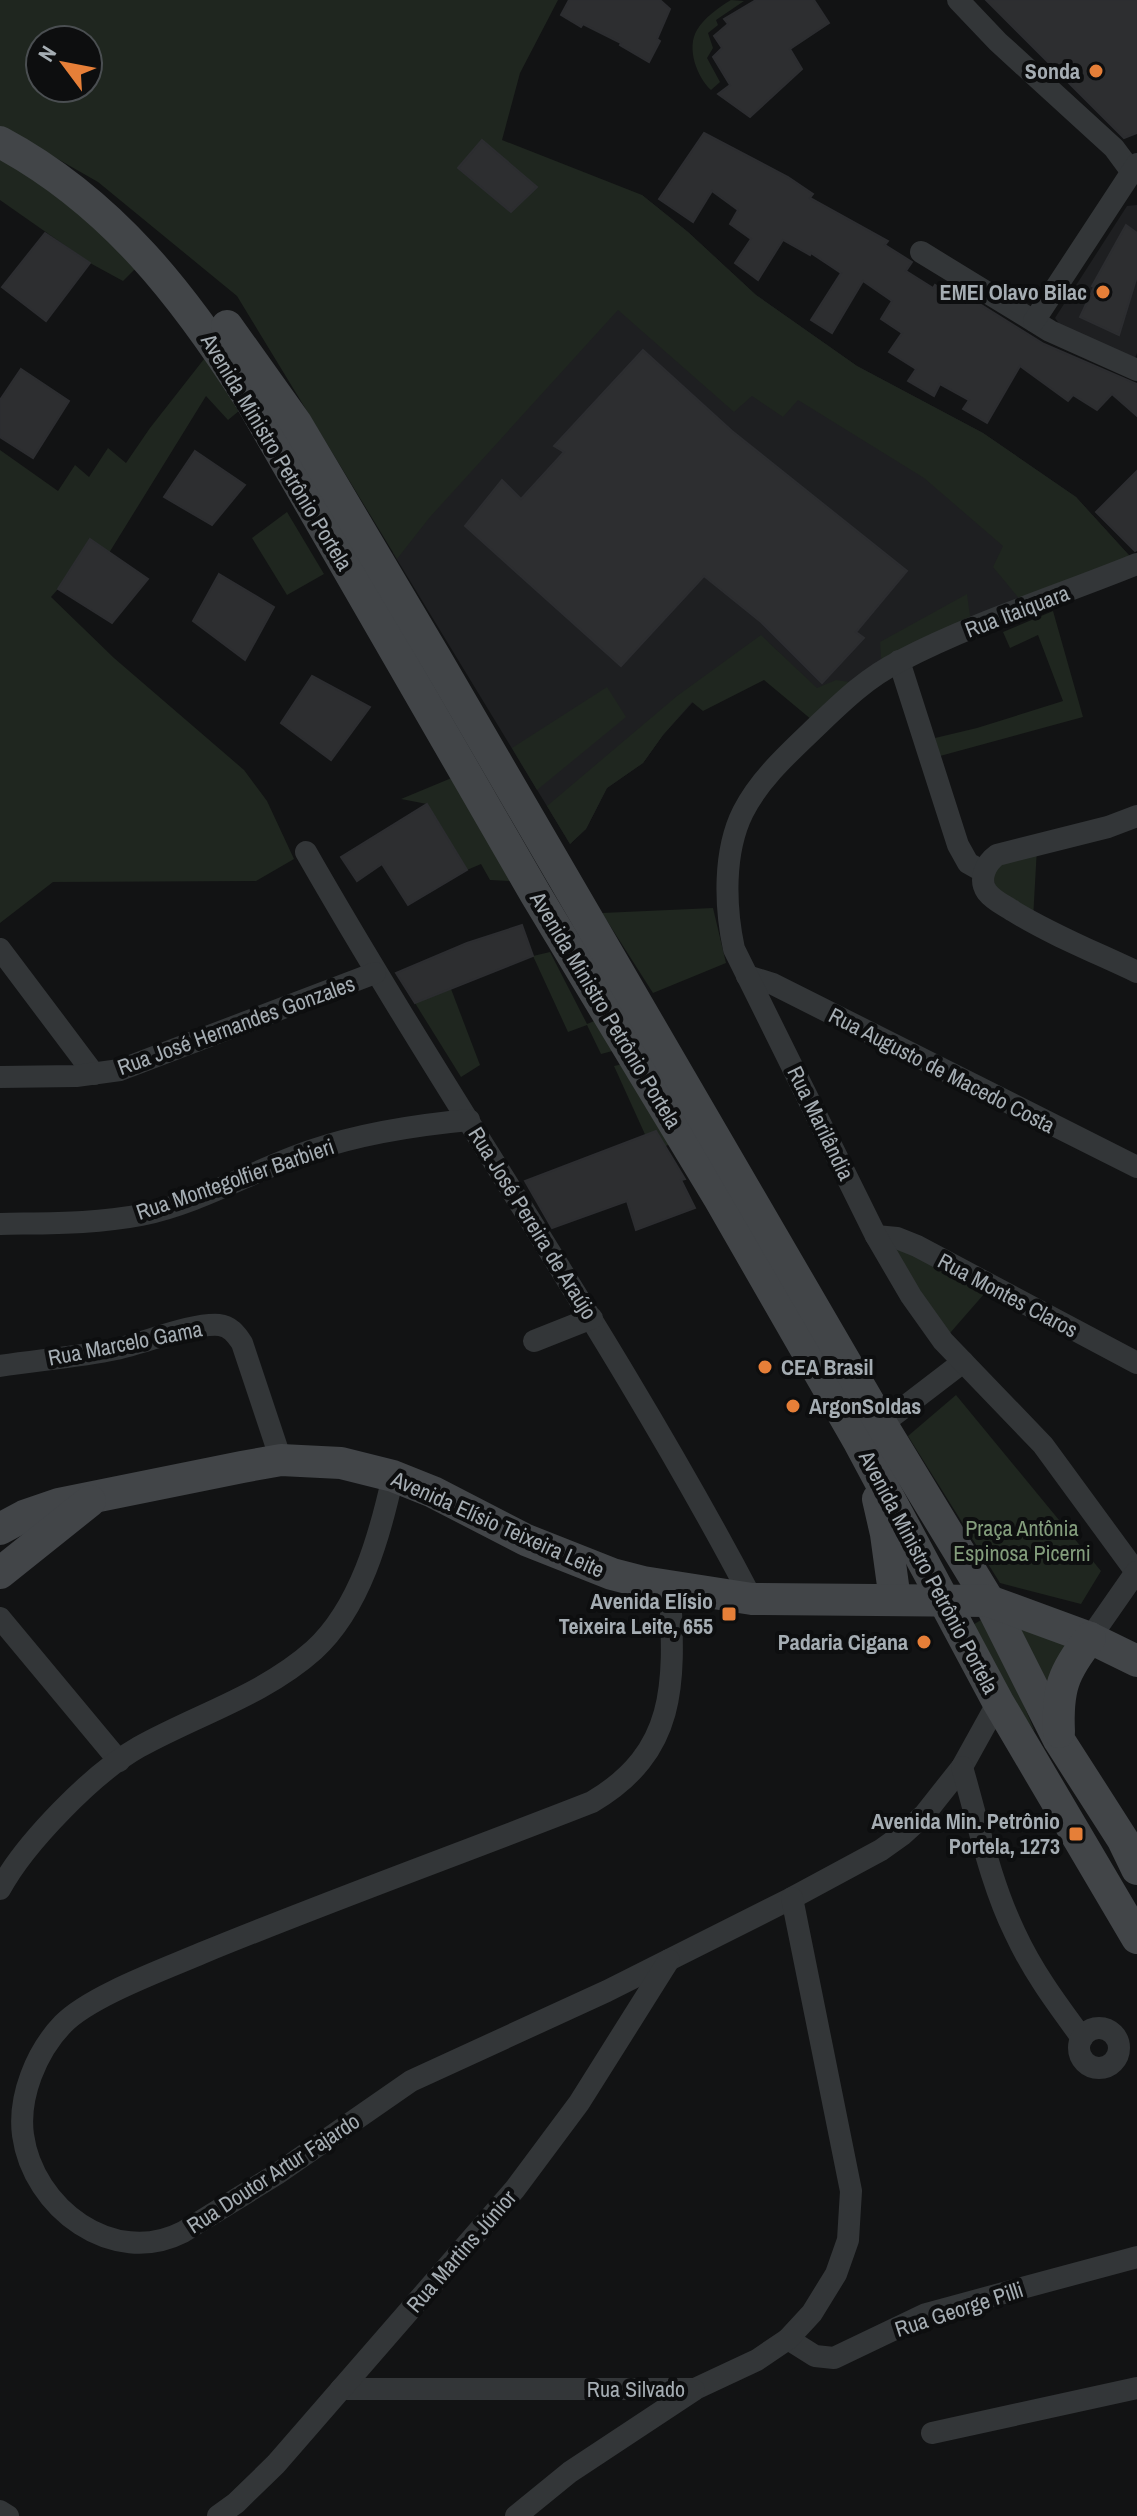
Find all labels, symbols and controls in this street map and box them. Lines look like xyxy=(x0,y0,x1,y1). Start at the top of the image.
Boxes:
north arrow xyxy=(24,24,104,104)
text: N xyxy=(31,40,63,67)
place label: Sonda xyxy=(1025,56,1080,86)
marker: Sonda xyxy=(1087,62,1105,80)
place label: EMEI Olavo Bilac xyxy=(940,277,1087,307)
marker: EMEI Olavo Bilac xyxy=(1094,283,1112,301)
street label: Avenida Ministro Petrônio Portela xyxy=(194,327,360,576)
street label: Rua Itaiquara xyxy=(961,577,1073,645)
street label: Avenida Ministro Petrônio Portela xyxy=(523,885,689,1134)
street label: Rua José Hernandes Gonzales xyxy=(113,968,359,1082)
street label: Rua Augusto de Macedo Costa xyxy=(824,1000,1060,1140)
street label: Rua Marilândia xyxy=(780,1061,862,1185)
street label: Rua José Pereira de Araújo xyxy=(462,1121,604,1325)
street label: Rua Montegolfier Barbieri xyxy=(132,1131,338,1227)
street label: Rua Montes Claros xyxy=(933,1246,1083,1344)
street label: Rua Marcelo Gama xyxy=(45,1313,205,1373)
place label: CEA Brasil xyxy=(781,1352,874,1382)
marker: CEA Brasil xyxy=(756,1358,774,1376)
place label: ArgonSoldas xyxy=(809,1391,921,1421)
marker: ArgonSoldas xyxy=(784,1397,802,1415)
street label: Avenida Ministro Petrônio Portela xyxy=(852,1444,1006,1699)
street label: Avenida Elísio Teixeira Leite xyxy=(386,1463,609,1584)
park label: Praça Antônia Espinosa Picerni xyxy=(953,1513,1091,1568)
place label: Avenida Elísio Teixeira Leite, 655 xyxy=(559,1586,713,1641)
marker: Avenida Elísio Teixeira Leite, 655 xyxy=(720,1605,738,1623)
place label: Padaria Cigana xyxy=(778,1627,908,1657)
marker: Padaria Cigana xyxy=(915,1633,933,1651)
place label: Avenida Min. Petrônio Portela, 1273 xyxy=(871,1806,1060,1861)
marker: Avenida Min. Petrônio Portela, 1273 xyxy=(1067,1825,1085,1843)
street label: Rua Doutor Artur Fajardo xyxy=(181,2106,365,2240)
street label: Rua Martins Júnior xyxy=(399,2183,523,2319)
street label: Rua George Pilli xyxy=(891,2274,1027,2344)
street label: Rua Silvado xyxy=(587,2374,685,2404)

